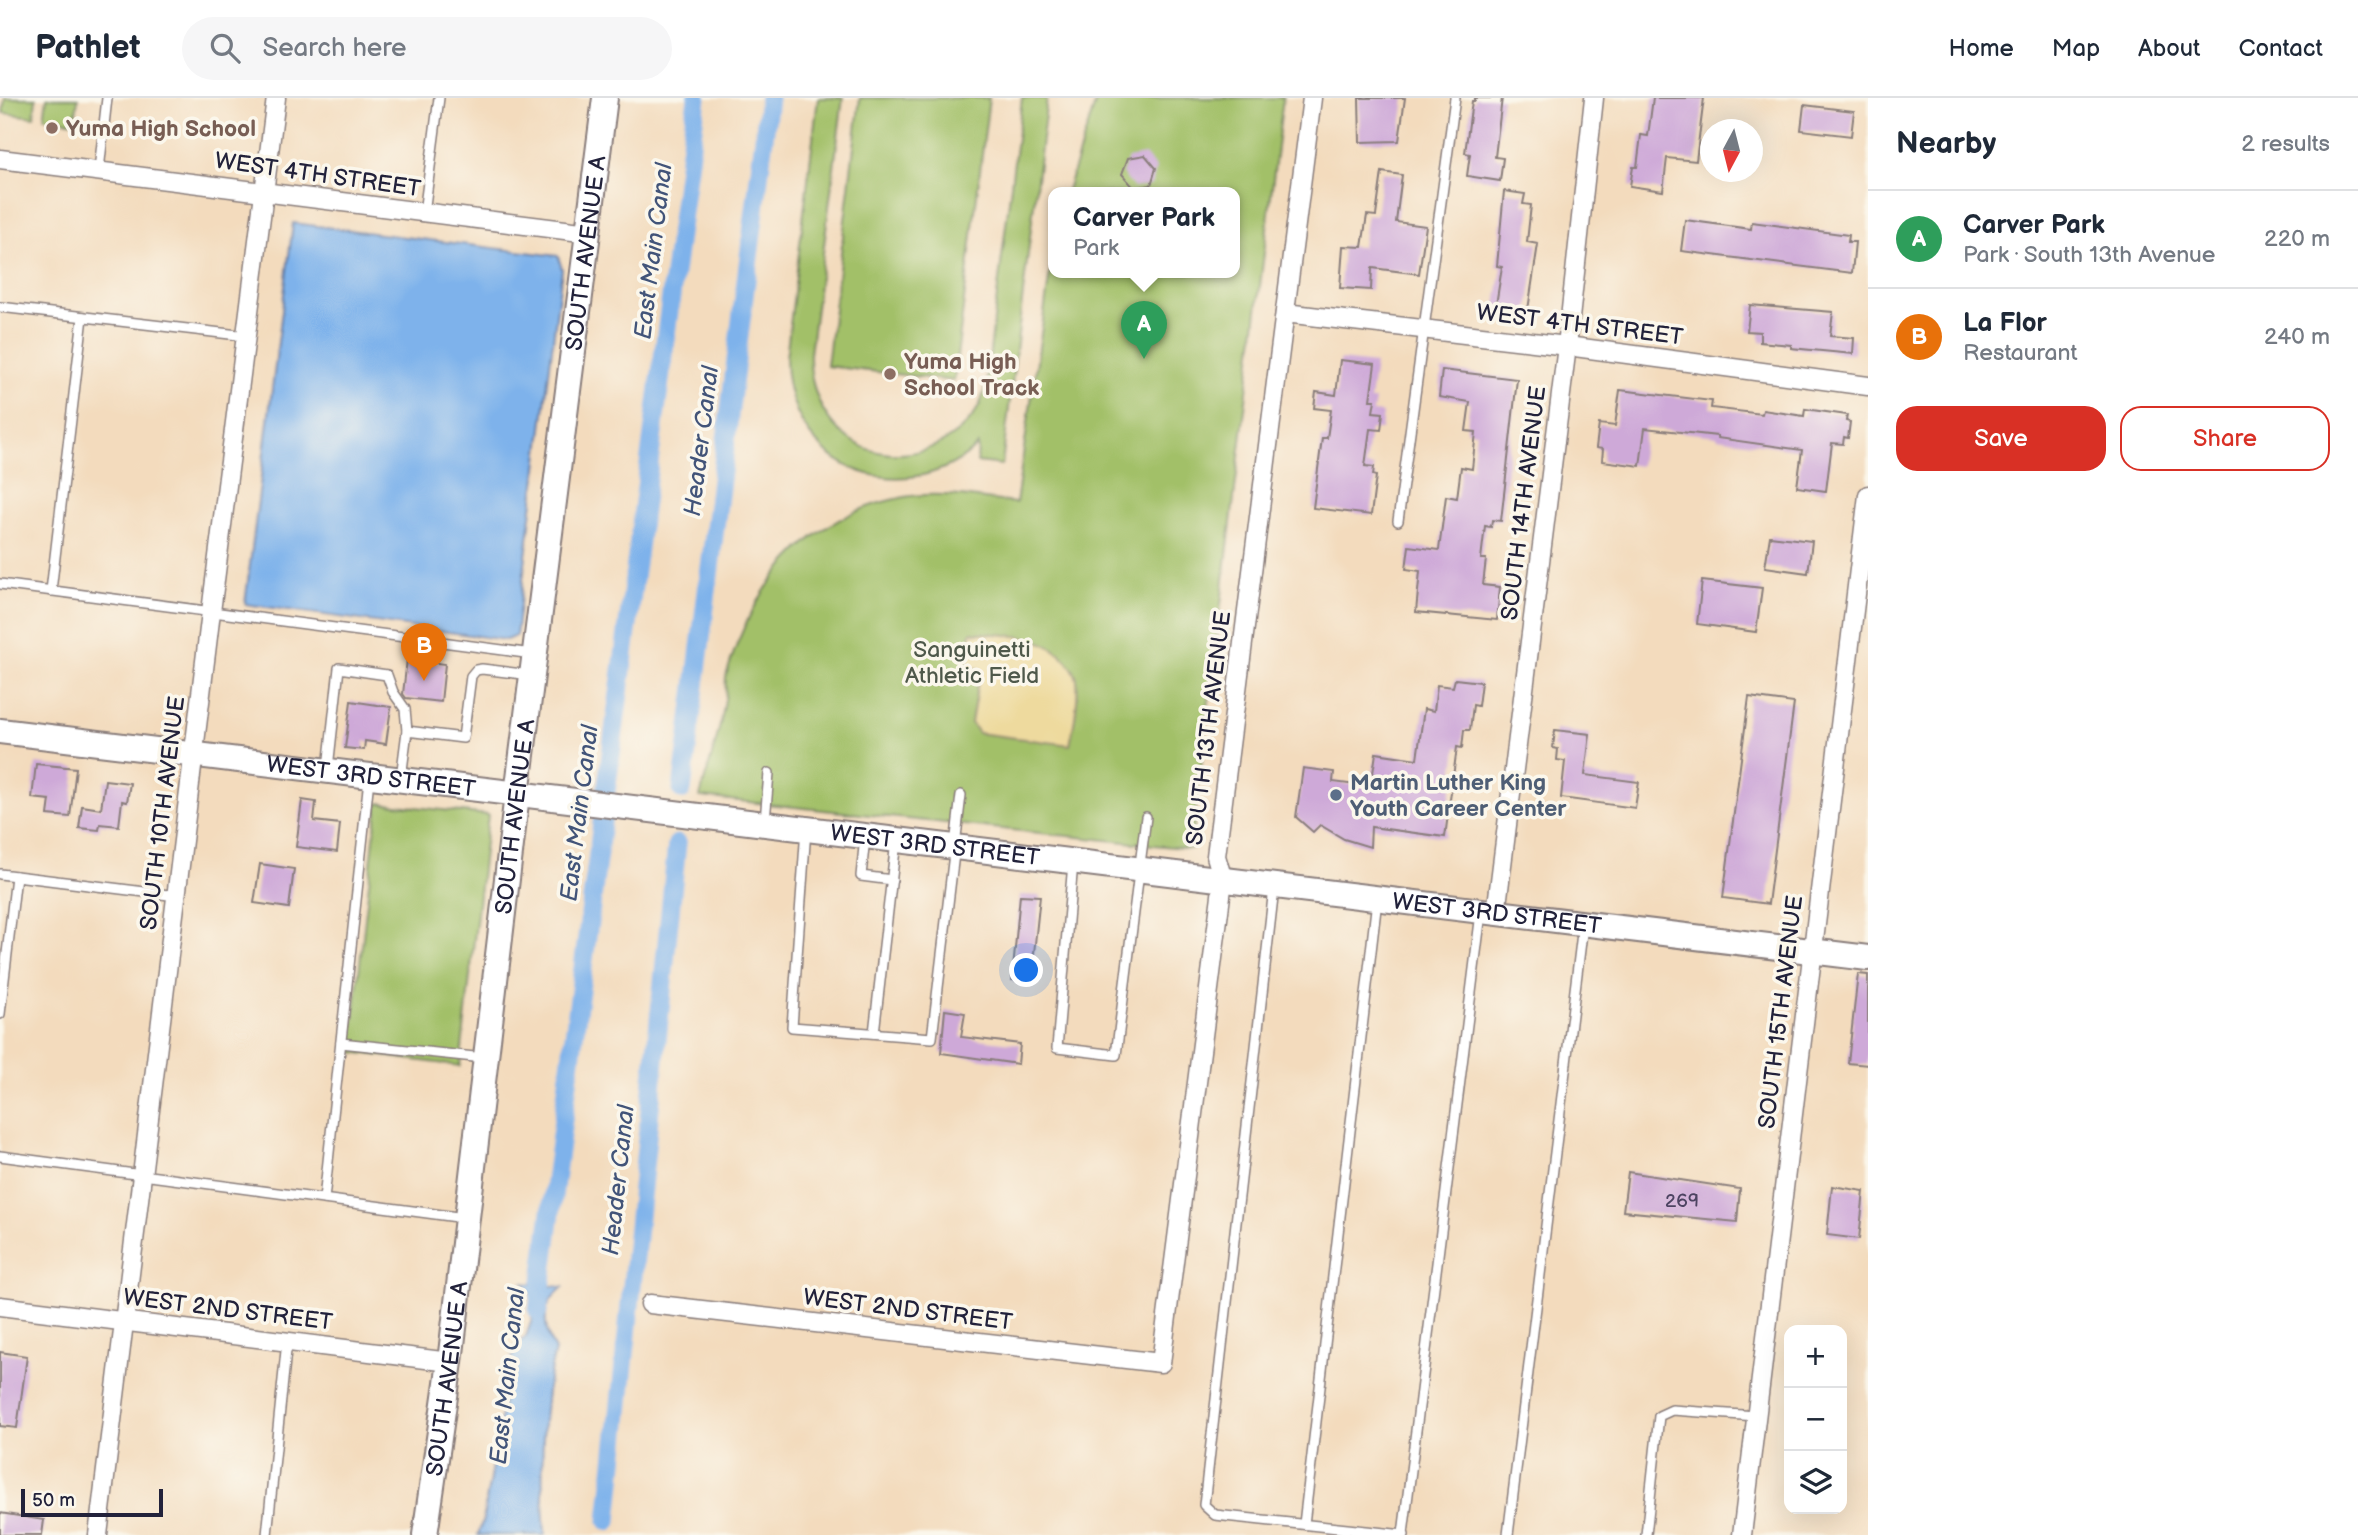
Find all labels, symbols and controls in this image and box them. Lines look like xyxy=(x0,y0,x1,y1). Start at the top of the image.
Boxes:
search box xyxy=(182,17,672,80)
text: Pathlet xyxy=(35,28,140,68)
icon: search xyxy=(206,29,244,67)
text: Search here xyxy=(262,33,406,64)
text: Home xyxy=(1949,34,2014,63)
text: Map xyxy=(2052,34,2100,63)
text: About xyxy=(2138,34,2200,63)
text: Contact xyxy=(2238,34,2323,63)
place label: Yuma High School xyxy=(66,115,256,143)
north arrow xyxy=(1700,119,1763,182)
marker: Yuma High School xyxy=(44,120,60,136)
text: Nearby xyxy=(1896,126,1996,162)
text: 2 results xyxy=(2241,130,2330,158)
street label: WEST 4TH STREET xyxy=(213,147,423,203)
street label: SOUTH AVENUE A xyxy=(560,153,613,352)
water label: East Main Canal xyxy=(628,160,679,341)
popup xyxy=(1048,187,1240,278)
text: Carver Park xyxy=(1073,203,1215,234)
text: Carver Park xyxy=(1963,210,2105,241)
text: A xyxy=(1912,225,1926,253)
text: 220 m xyxy=(2264,225,2330,253)
text: Park xyxy=(1073,234,1119,262)
text: Park · South 13th Avenue xyxy=(1963,241,2215,269)
street label: WEST 4TH STREET xyxy=(1475,298,1685,352)
pin: A xyxy=(1121,301,1167,359)
text: La Flor xyxy=(1963,308,2047,339)
text: B xyxy=(1911,323,1927,351)
text: 240 m xyxy=(2264,323,2330,351)
text: Restaurant xyxy=(1963,339,2077,367)
place label: Yuma High School Track xyxy=(904,348,1039,402)
water label: Header Canal xyxy=(678,363,725,518)
marker: Yuma High School Track xyxy=(882,366,898,382)
street label: SOUTH 14TH AVENUE xyxy=(1496,384,1552,622)
button: Save xyxy=(1896,406,2106,471)
button: Share xyxy=(2120,406,2330,471)
street label: SOUTH 13TH AVENUE xyxy=(1181,609,1237,847)
pin: B xyxy=(401,623,447,681)
park label: Sanguinetti Athletic Field xyxy=(905,636,1039,690)
street label: SOUTH 10TH AVENUE xyxy=(135,695,191,932)
street label: SOUTH AVENUE A xyxy=(490,717,541,916)
water label: East Main Canal xyxy=(554,722,605,903)
street label: WEST 3RD STREET xyxy=(265,751,478,804)
place label: Martin Luther King Youth Career Center xyxy=(1350,769,1567,823)
marker: Martin Luther King Youth Career Center xyxy=(1328,787,1344,803)
street label: WEST 3RD STREET xyxy=(829,819,1041,872)
street label: WEST 3RD STREET xyxy=(1391,887,1603,941)
street label: SOUTH 15TH AVENUE xyxy=(1753,894,1809,1130)
your location xyxy=(1009,953,1043,987)
water label: Header Canal xyxy=(596,1102,641,1257)
house number: 269 xyxy=(1665,1190,1699,1213)
street label: SOUTH AVENUE A xyxy=(421,1279,475,1478)
street label: WEST 2ND STREET xyxy=(122,1283,334,1337)
street label: WEST 2ND STREET xyxy=(802,1283,1014,1337)
water label: East Main Canal xyxy=(484,1285,531,1466)
map controls xyxy=(1784,1325,1847,1514)
button: + xyxy=(1784,1325,1847,1388)
button: − xyxy=(1784,1388,1847,1451)
button: layers xyxy=(1784,1451,1847,1514)
scale bar xyxy=(21,1486,163,1518)
text: 50 m xyxy=(32,1489,75,1512)

